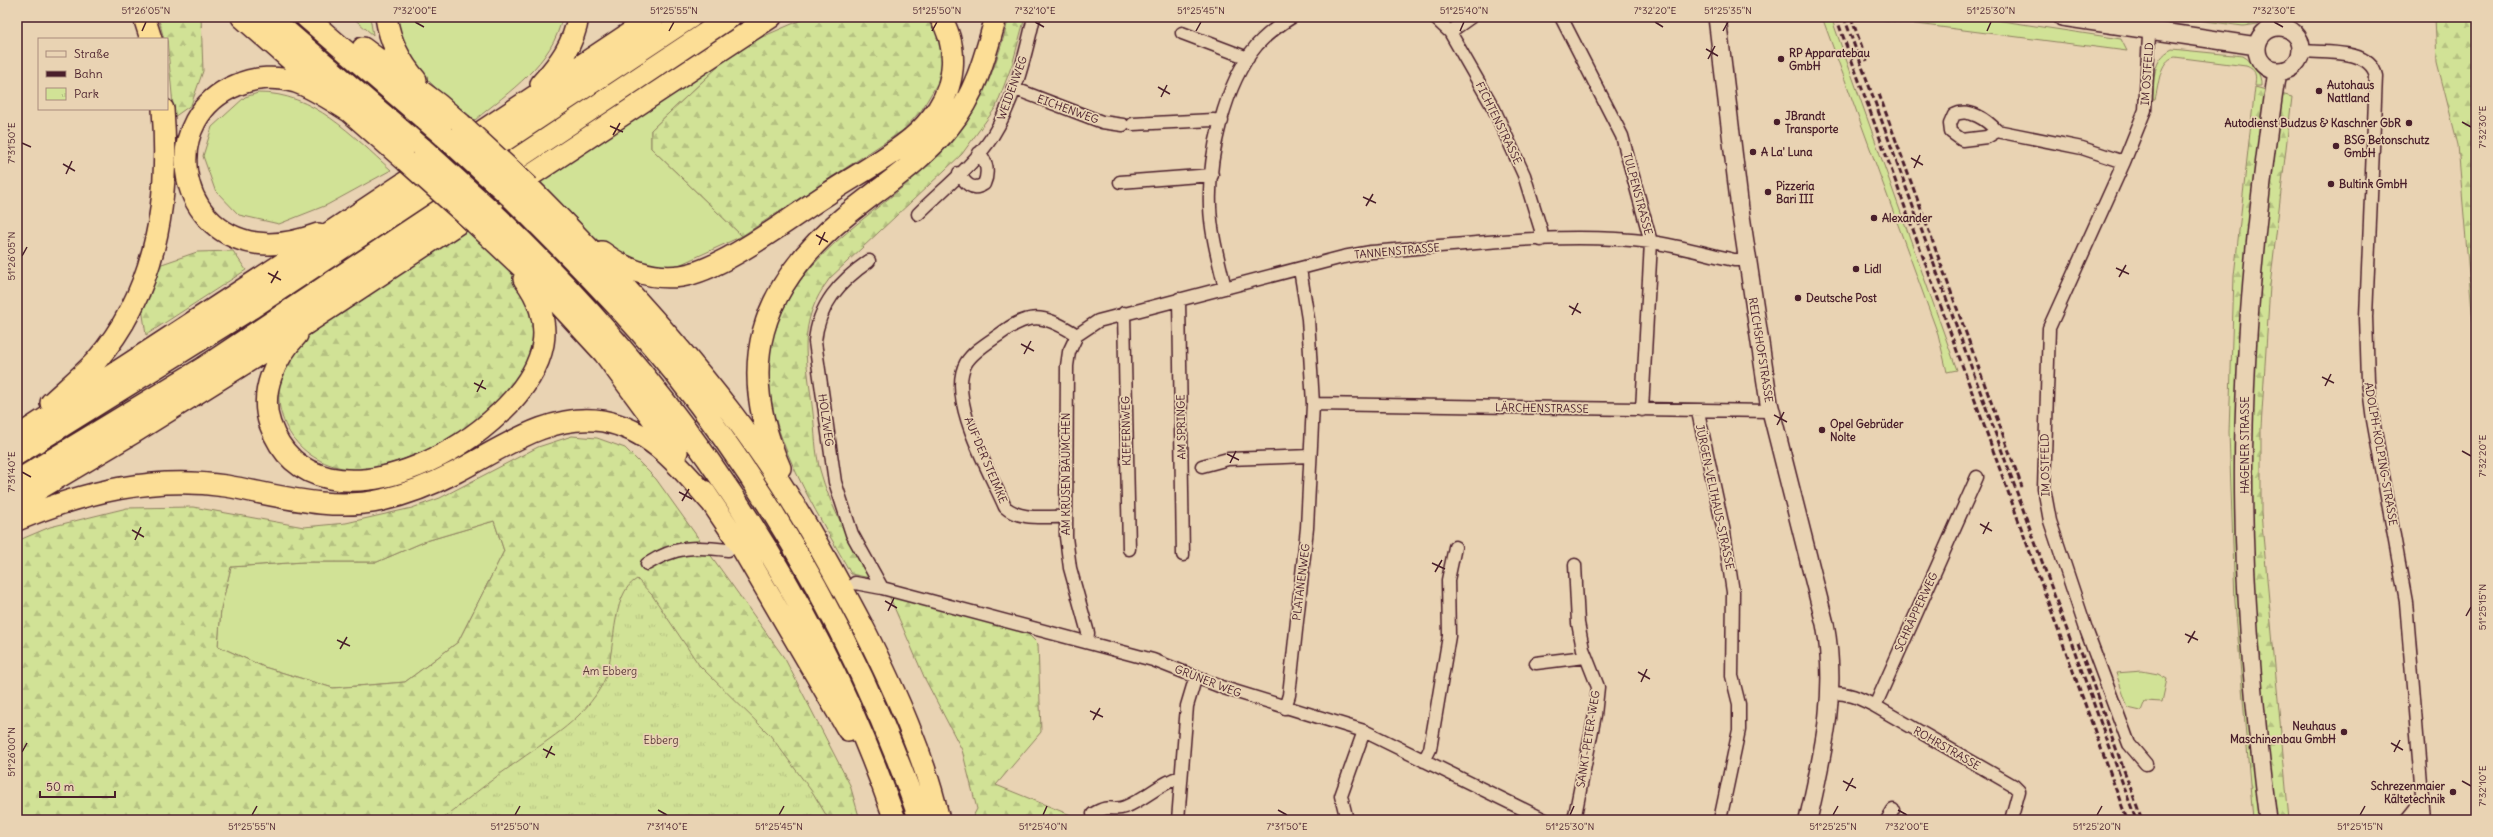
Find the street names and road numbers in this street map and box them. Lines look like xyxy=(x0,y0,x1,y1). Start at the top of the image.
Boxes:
street label: IM OSTFELD xyxy=(2138,42,2156,106)
street label: WEIDENWEG xyxy=(994,54,1030,122)
street label: FICHTENSTRASSE xyxy=(1473,79,1525,167)
street label: EICHENWEG xyxy=(1035,91,1101,127)
street label: TULPENSTRASSE xyxy=(1620,151,1656,237)
street label: TANNENSTRASSE xyxy=(1353,240,1441,262)
street label: REICHSHOFSTRASSE xyxy=(1746,296,1776,404)
street label: ADOLPH-KOLPING-STRASSE xyxy=(2361,381,2401,527)
street label: HOLZWEG xyxy=(815,393,837,447)
street label: AM SPRINGE xyxy=(1173,394,1189,460)
street label: KIEFERNWEG xyxy=(1118,396,1134,466)
street label: HAGENER STRASSE xyxy=(2238,396,2252,494)
street label: LÄRCHENSTRASSE xyxy=(1495,399,1589,416)
street label: AM KRUSEN BÄUMCHEN xyxy=(1058,413,1073,535)
street label: AUF DER STEIMKE xyxy=(961,415,1011,505)
street label: JÜRGEN-VELTHAUS-STRASSE xyxy=(1693,423,1738,571)
street label: IM OSTFELD xyxy=(2037,433,2053,497)
street label: PLATANENWEG xyxy=(1289,543,1313,621)
street label: SCHRÄPPERWEG xyxy=(1891,570,1941,654)
street label: GRÜNER WEG xyxy=(1173,661,1244,700)
street label: SANKT-PETER-WEG xyxy=(1573,689,1603,789)
street label: ROHRSTRASSE xyxy=(1911,723,1983,773)

